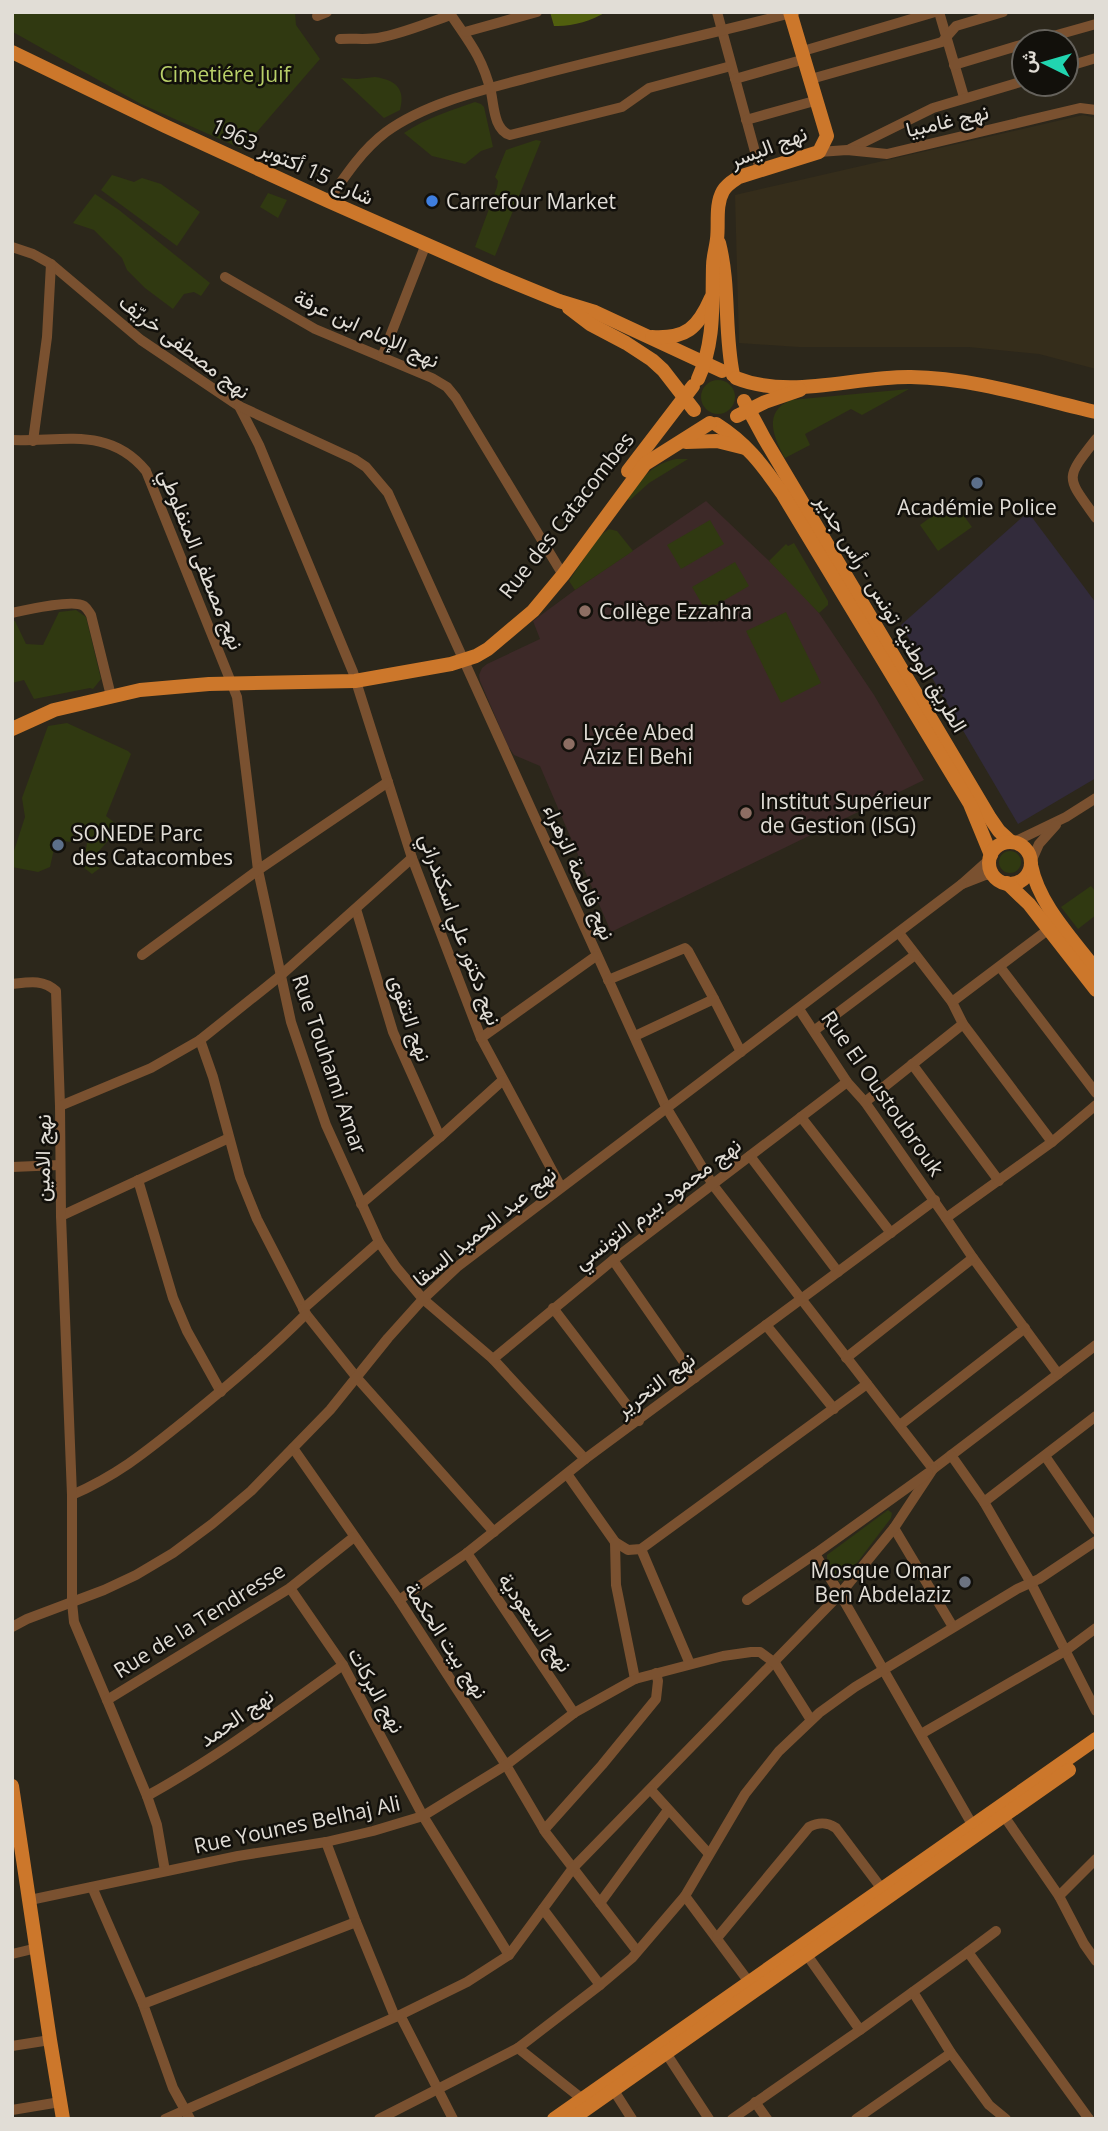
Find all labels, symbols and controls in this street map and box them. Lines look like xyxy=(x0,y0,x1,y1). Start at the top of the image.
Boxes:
north arrow xyxy=(1010,28,1080,98)
text: ش xyxy=(1014,49,1042,74)
park label: Cimetiére Juif xyxy=(159,60,292,88)
street label: نهج غامبيا xyxy=(903,97,991,144)
street label: شارع 15 أكتوبر 1963 xyxy=(207,111,379,212)
street label: نهج اليسر xyxy=(724,118,811,175)
place label: Carrefour Market xyxy=(446,187,616,215)
marker: Carrefour Market xyxy=(424,193,440,209)
street label: نهج الإمام ابن عرفة xyxy=(289,282,444,375)
street label: نهج مصطفى خريّف xyxy=(113,287,256,405)
street label: Rue des Catacombes xyxy=(492,426,640,604)
street label: نهج مصطفى المنفلوطي xyxy=(149,464,251,655)
marker: Académie Police xyxy=(969,475,985,491)
street label: الطريق الوطنية تونس - رأس جدير xyxy=(809,488,974,737)
place label: Académie Police xyxy=(897,493,1057,521)
place label: Collège Ezzahra xyxy=(599,597,752,625)
marker: Collège Ezzahra xyxy=(577,603,593,619)
place label: Lycée Abed Aziz El Behi xyxy=(583,718,694,770)
marker: Lycée Abed Aziz El Behi xyxy=(561,736,577,752)
place label: Institut Supérieur de Gestion (ISG) xyxy=(760,787,931,839)
street label: نهج فاطمة الزهراء xyxy=(537,800,622,945)
marker: Institut Supérieur de Gestion (ISG) xyxy=(738,805,754,821)
place label: SONEDE Parc des Catacombes xyxy=(72,819,233,871)
street label: نهج دكتور علي اسكندراني xyxy=(409,829,509,1030)
marker: SONEDE Parc des Catacombes xyxy=(50,837,66,853)
street label: Rue Touhami Amar xyxy=(286,971,374,1158)
street label: نهج التقوى xyxy=(382,971,439,1065)
street label: Rue El Oustoubrouk xyxy=(815,1005,951,1181)
street label: نهج الامين xyxy=(27,1114,58,1202)
street label: نهج محمود بيرم التونسي xyxy=(568,1131,749,1278)
street label: نهج عبد الحميد السقا xyxy=(406,1159,562,1293)
street label: نهج التحرير xyxy=(609,1345,701,1424)
street label: Rue de la Tendresse xyxy=(108,1556,290,1684)
place label: Mosque Omar Ben Abdelaziz xyxy=(810,1556,951,1608)
street label: نهج السعودية xyxy=(492,1567,579,1678)
marker: Mosque Omar Ben Abdelaziz xyxy=(957,1574,973,1590)
street label: نهج بيت الحكمة xyxy=(398,1576,495,1704)
street label: نهج البركات xyxy=(341,1642,412,1738)
street label: نهج الحمد xyxy=(193,1681,279,1754)
street label: Rue Younes Belhaj Ali xyxy=(191,1788,403,1860)

